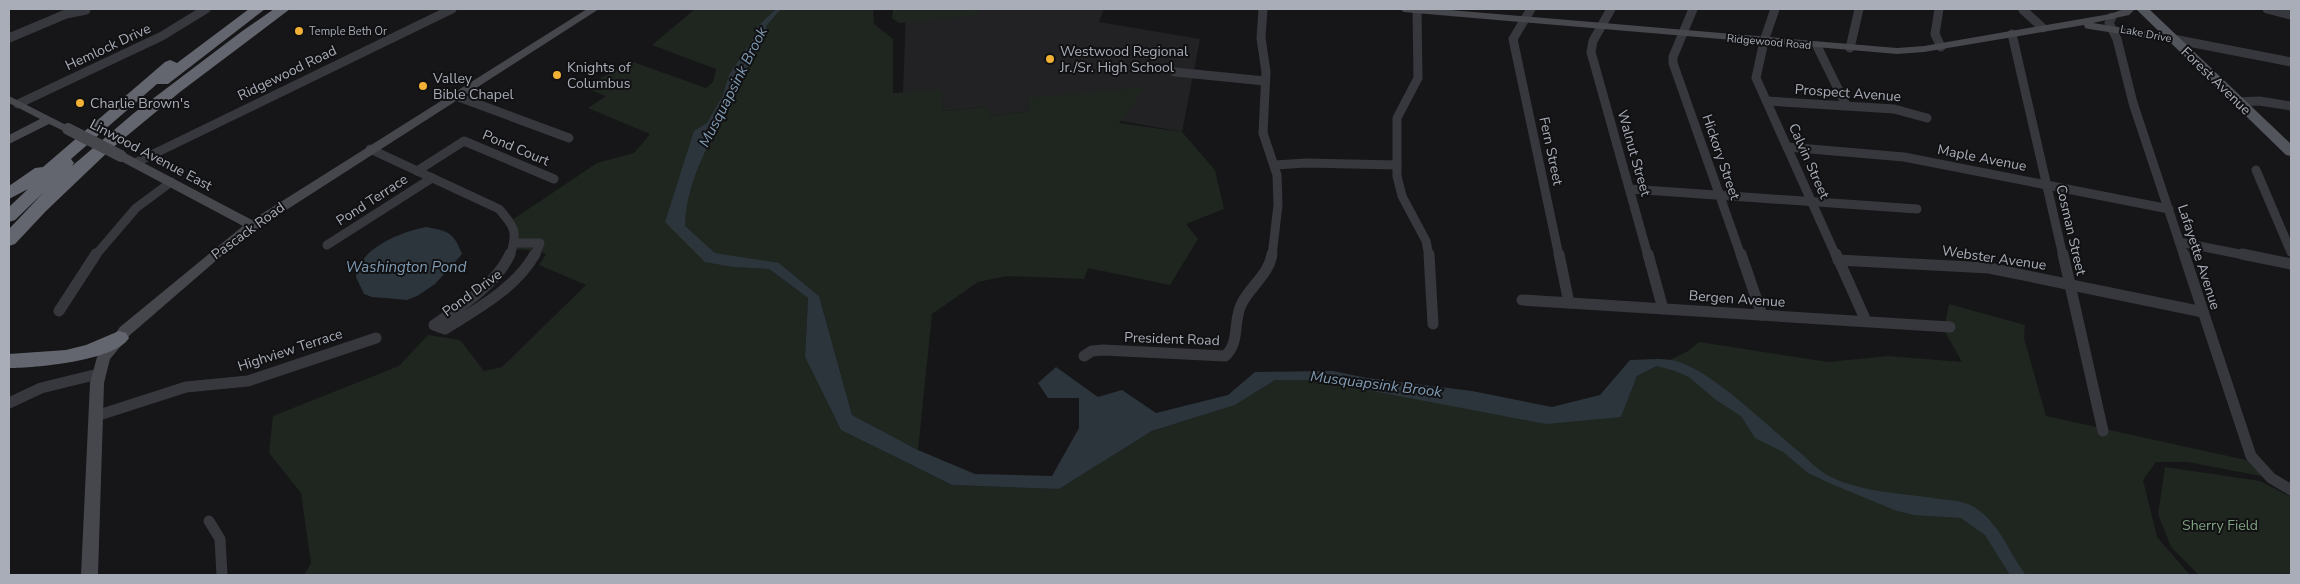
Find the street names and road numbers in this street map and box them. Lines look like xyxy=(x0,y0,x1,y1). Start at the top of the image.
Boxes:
street label: Hemlock Drive xyxy=(62,19,154,75)
street label: Lake Drive xyxy=(2119,22,2173,46)
street label: Ridgewood Road xyxy=(1726,31,1812,53)
street label: Ridgewood Road xyxy=(234,41,340,105)
street label: Forest Avenue xyxy=(2177,43,2255,119)
street label: Prospect Avenue xyxy=(1794,80,1902,106)
street label: Walnut Street xyxy=(1613,108,1655,198)
street label: Hickory Street xyxy=(1697,112,1745,202)
street label: Linwood Avenue East xyxy=(86,115,216,195)
street label: Fern Street xyxy=(1534,115,1568,187)
street label: Calvin Street xyxy=(1784,120,1834,202)
street label: Pond Court xyxy=(480,125,552,171)
street label: Maple Avenue xyxy=(1936,140,2028,176)
street label: Pond Terrace xyxy=(332,170,412,230)
street label: Cosman Street xyxy=(2051,183,2091,277)
street label: Pascack Road xyxy=(208,198,288,264)
street label: Lafayette Avenue xyxy=(2173,202,2225,312)
street label: Webster Avenue xyxy=(1940,241,2048,275)
street label: Pond Drive xyxy=(438,265,506,321)
street label: Bergen Avenue xyxy=(1688,286,1786,312)
street label: Highview Terrace xyxy=(235,324,345,376)
street label: President Road xyxy=(1124,328,1220,350)

